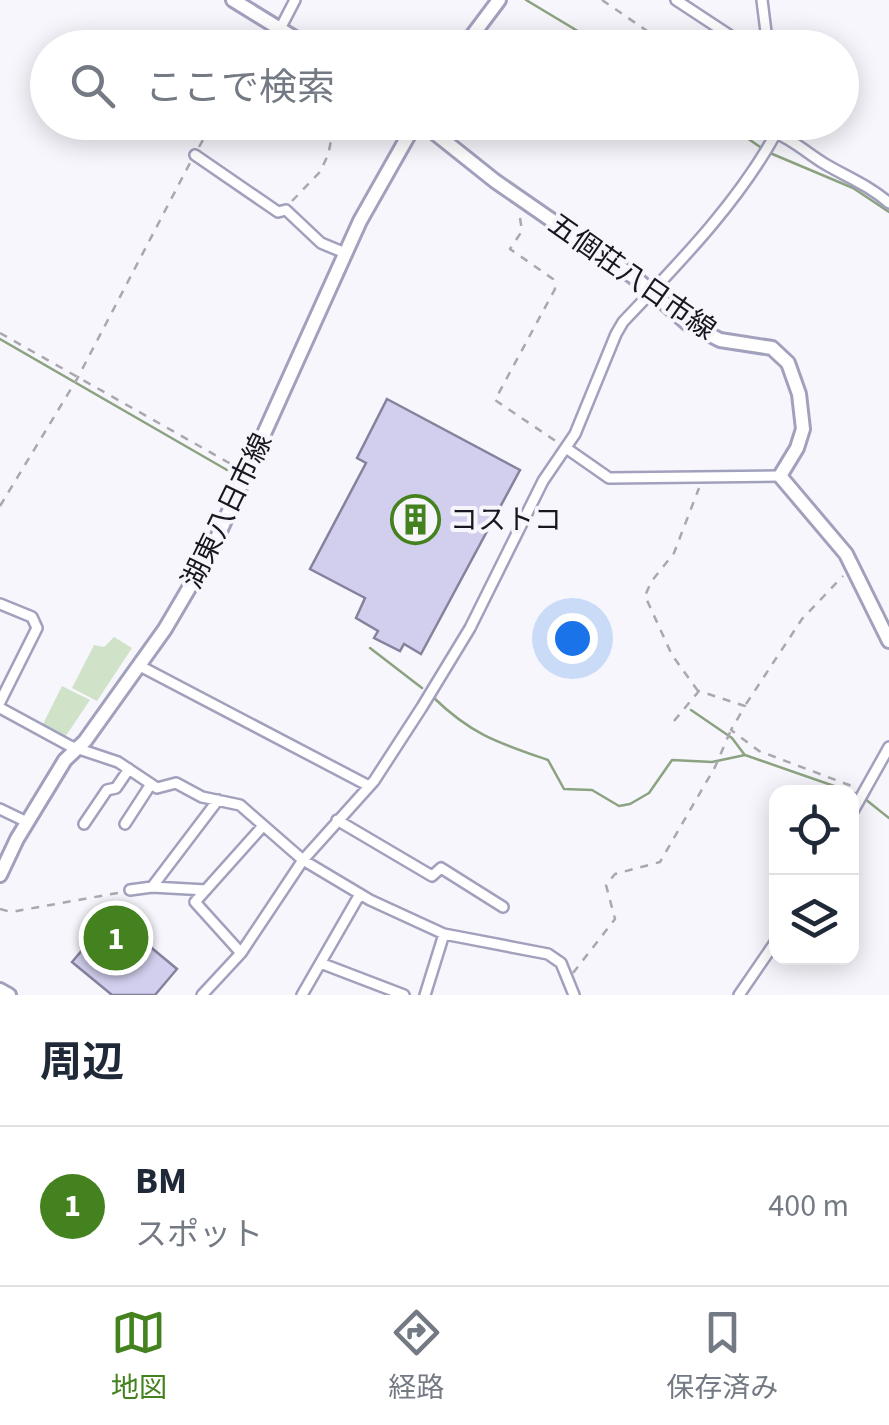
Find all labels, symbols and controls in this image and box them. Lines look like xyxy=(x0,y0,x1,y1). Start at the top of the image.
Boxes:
search box xyxy=(30,30,859,140)
icon: search xyxy=(65,58,120,113)
text: ここで検索 xyxy=(145,61,335,115)
street label: 五個荘八日市線 xyxy=(540,204,724,350)
street label: 湖東八日市線 xyxy=(172,427,282,595)
building icon: コストコ xyxy=(389,494,441,546)
place label: コストコ xyxy=(450,500,562,540)
your location xyxy=(547,613,598,664)
map controls xyxy=(769,785,859,965)
button: locate xyxy=(769,785,859,875)
button: layers xyxy=(769,875,859,965)
pin: 1 xyxy=(84,900,148,976)
text: 周辺 xyxy=(40,1033,124,1093)
text: BM xyxy=(135,1154,187,1208)
text: 1 xyxy=(64,1183,81,1229)
text: 400 m xyxy=(768,1183,849,1229)
text: スポット xyxy=(135,1212,263,1258)
tab: 地図 xyxy=(111,1305,167,1408)
tab: 経路 xyxy=(388,1305,444,1408)
tab: 保存済み xyxy=(666,1305,778,1408)

